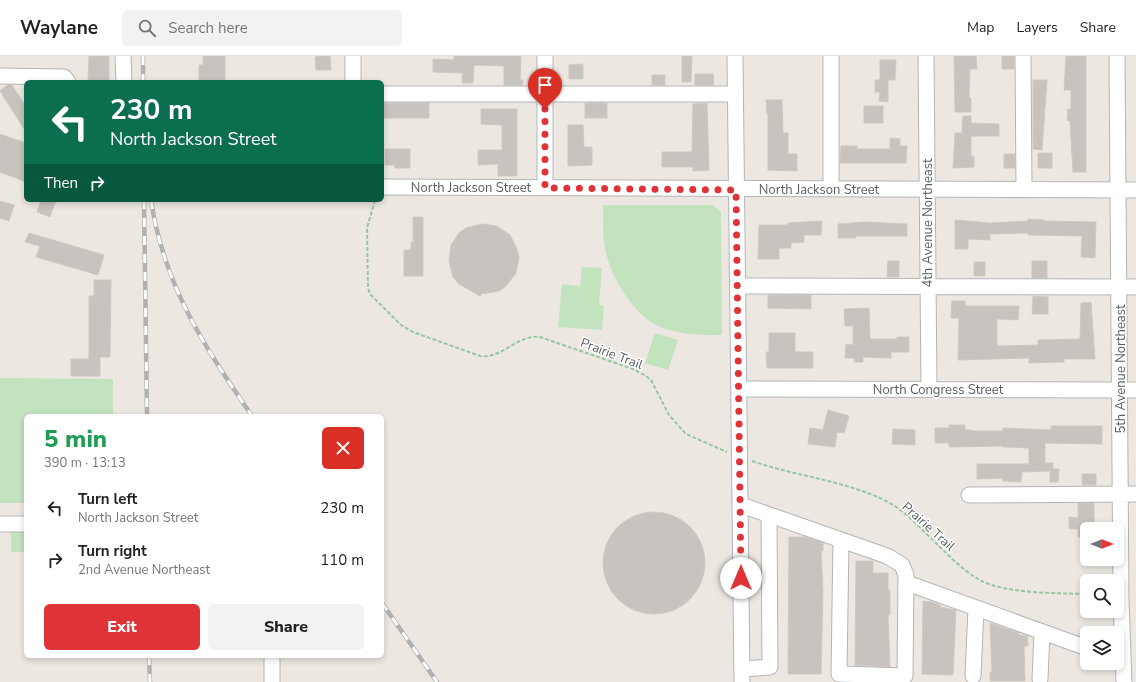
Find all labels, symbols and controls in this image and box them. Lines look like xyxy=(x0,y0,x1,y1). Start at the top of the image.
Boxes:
search box xyxy=(122,10,402,46)
text: Waylane xyxy=(20,15,98,41)
icon: search xyxy=(136,17,158,39)
text: Search here xyxy=(168,18,248,38)
text: Map xyxy=(967,18,994,37)
text: Layers xyxy=(1016,18,1058,37)
text: Share xyxy=(1080,18,1116,37)
pin xyxy=(528,68,562,109)
icon: arrive xyxy=(534,74,556,96)
text: 230 m xyxy=(110,91,193,129)
icon: left xyxy=(44,96,96,148)
text: North Jackson Street xyxy=(110,127,277,151)
street label: 4th Avenue Northeast xyxy=(919,158,937,287)
icon: right xyxy=(86,172,108,194)
text: Then xyxy=(44,173,78,193)
street label: North Jackson Street xyxy=(411,179,532,197)
street label: North Jackson Street xyxy=(759,181,880,199)
street label: 5th Avenue Northeast xyxy=(1112,304,1130,433)
street label: Prairie Trail xyxy=(578,334,646,374)
street label: North Congress Street xyxy=(873,381,1004,399)
text: 5 min xyxy=(44,423,107,455)
button: close xyxy=(322,427,364,469)
text: 390 m · 13:13 xyxy=(44,454,126,472)
text: Turn left xyxy=(78,489,137,509)
icon: left xyxy=(44,497,66,519)
text: 230 m xyxy=(320,498,364,518)
street label: Prairie Trail xyxy=(898,498,959,556)
text: North Jackson Street xyxy=(78,509,198,527)
north arrow xyxy=(1080,522,1124,566)
map controls xyxy=(1080,522,1124,670)
text: Turn right xyxy=(78,541,147,561)
icon: right xyxy=(44,549,66,571)
text: 110 m xyxy=(320,550,364,570)
position arrow xyxy=(720,557,762,599)
text: 2nd Avenue Northeast xyxy=(78,561,210,579)
button: search xyxy=(1080,574,1124,618)
button: Exit xyxy=(44,604,200,650)
button: Share xyxy=(208,604,364,650)
button: layers xyxy=(1080,626,1124,670)

